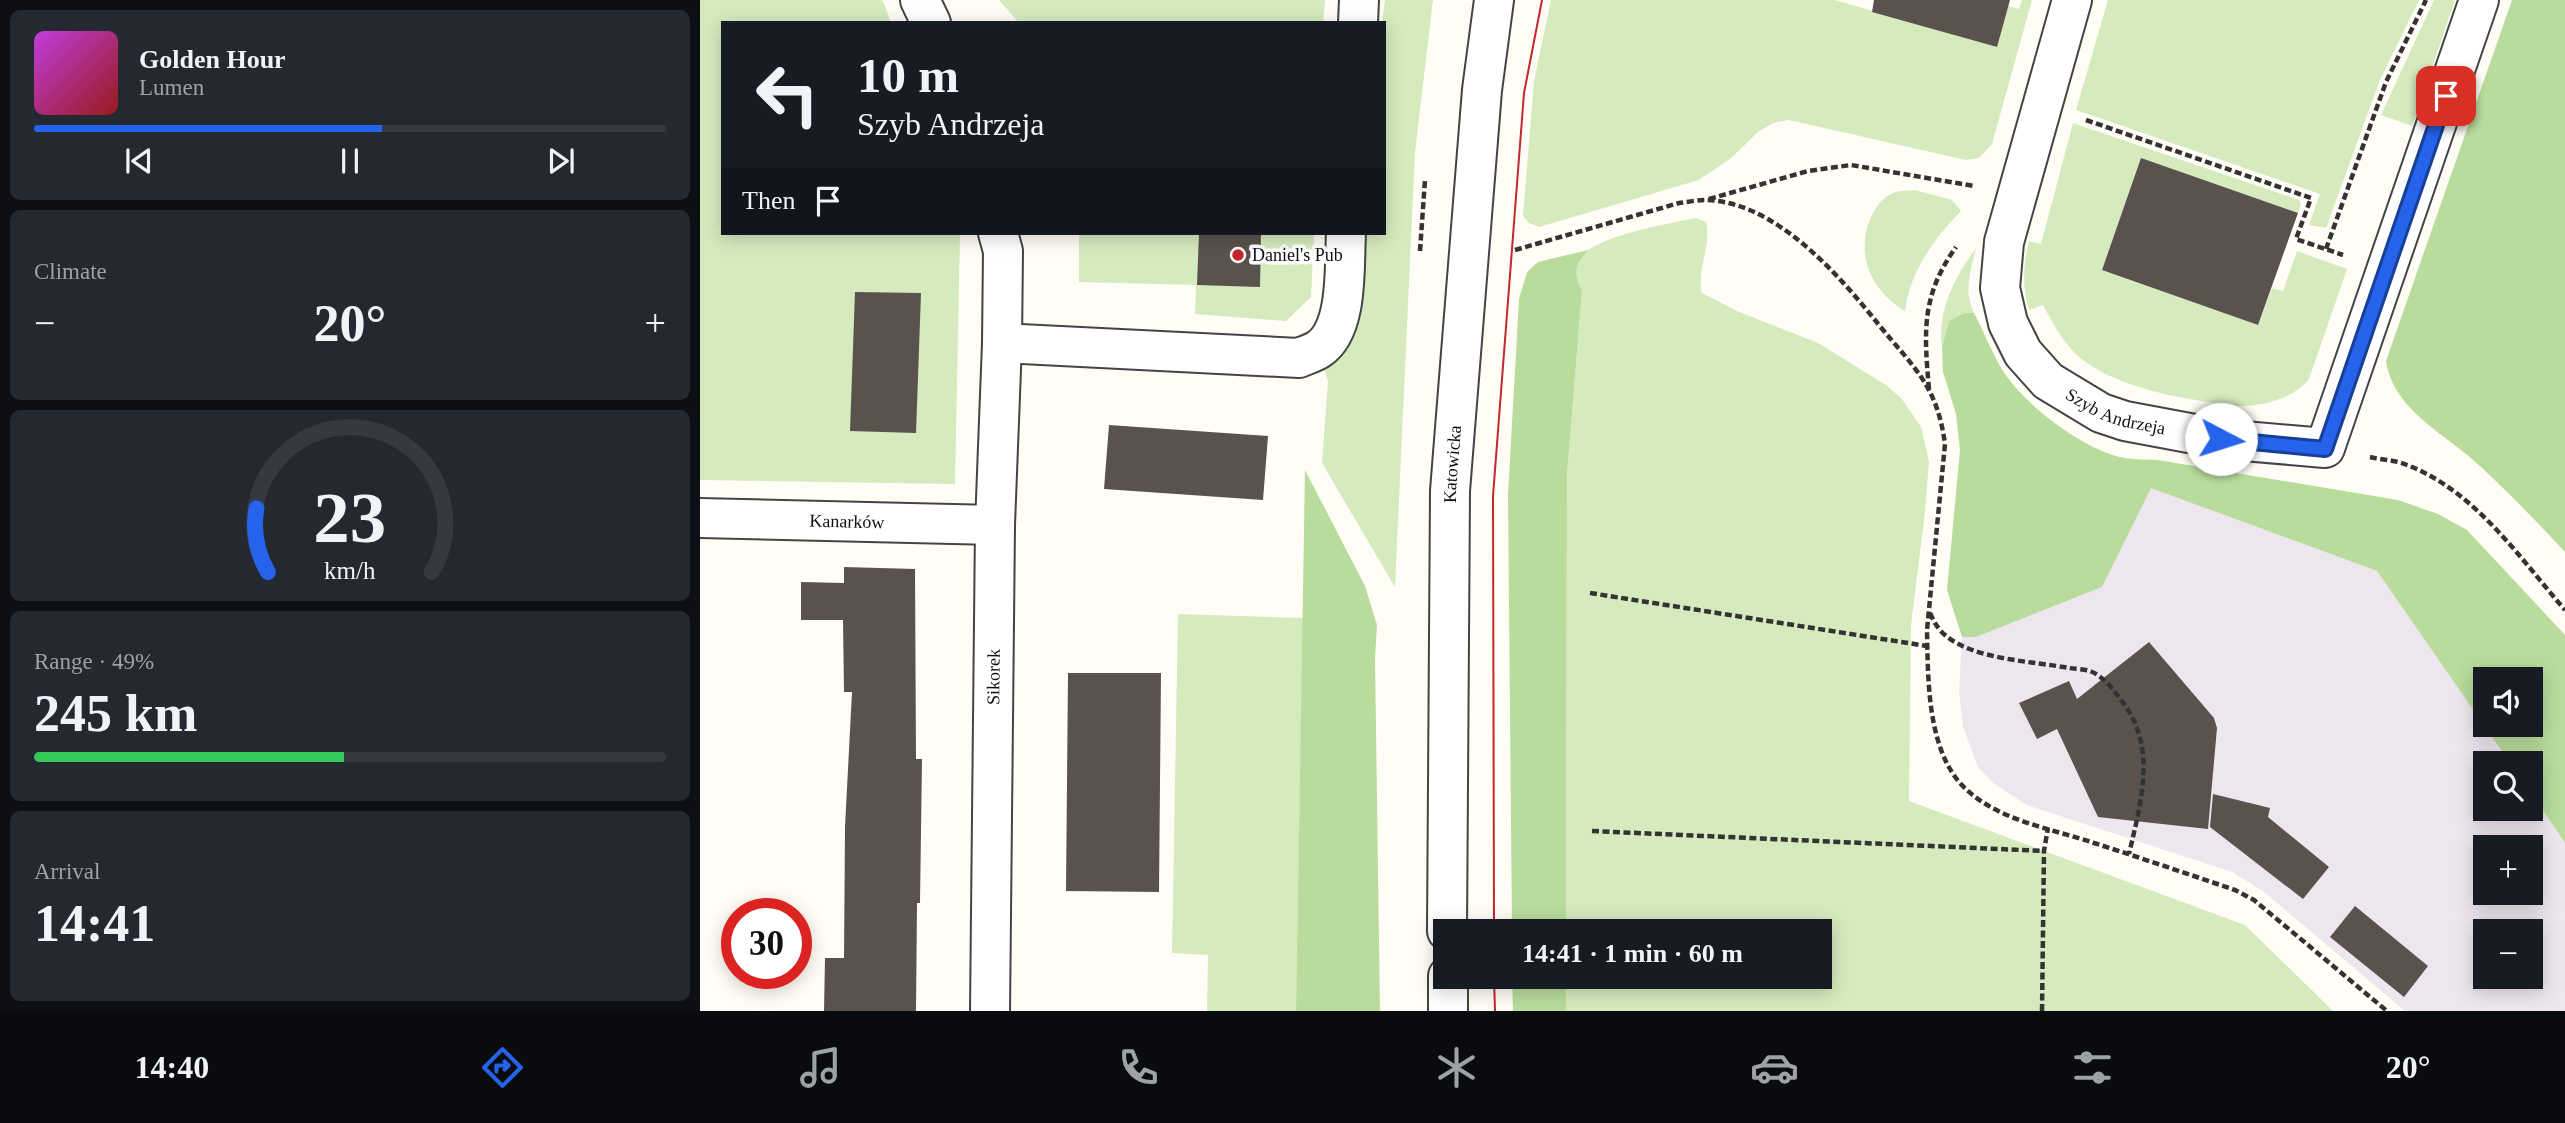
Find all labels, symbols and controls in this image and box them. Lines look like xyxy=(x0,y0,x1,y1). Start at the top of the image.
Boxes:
text: Golden Hour xyxy=(139,45,286,74)
text: 10 m xyxy=(857,48,959,103)
icon: left xyxy=(742,49,833,140)
pin xyxy=(2416,66,2476,126)
text: Lumen xyxy=(139,75,204,100)
icon: arrive xyxy=(2427,77,2465,115)
text: Szyb Andrzeja xyxy=(857,106,1045,142)
icon: previous xyxy=(120,142,158,180)
icon: pause xyxy=(331,142,369,180)
icon: next xyxy=(542,142,580,180)
icon: arrive xyxy=(809,182,847,220)
text: Then xyxy=(742,186,795,215)
place label: Daniel's Pub xyxy=(1252,245,1343,265)
marker: Daniel's Pub xyxy=(1230,247,1246,263)
text: Climate xyxy=(34,259,107,284)
text: 20° xyxy=(314,295,386,352)
text: − xyxy=(34,302,55,344)
text: + xyxy=(645,302,666,344)
street label: Szyb Andrzeja xyxy=(2062,384,2167,438)
position arrow xyxy=(2184,402,2258,476)
street label: Katowicka xyxy=(1440,424,1465,503)
text: 23 xyxy=(314,477,386,558)
street label: Kanarków xyxy=(809,511,885,532)
text: km/h xyxy=(324,556,376,583)
text: Range · 49% xyxy=(34,649,154,674)
street label: Sikorek xyxy=(983,649,1004,705)
map controls xyxy=(2473,667,2543,989)
button: sound xyxy=(2473,667,2543,737)
text: 245 km xyxy=(34,685,197,742)
button: search xyxy=(2473,751,2543,821)
button: + xyxy=(2473,835,2543,905)
text: Arrival xyxy=(34,859,100,884)
text: 14:41 xyxy=(34,895,155,952)
speed limit sign: 30 xyxy=(721,898,812,989)
button: − xyxy=(2473,919,2543,989)
text: 14:41 · 1 min · 60 m xyxy=(1522,939,1743,968)
icon: directions xyxy=(478,1043,527,1092)
icon: music xyxy=(796,1043,845,1092)
icon: phone xyxy=(1114,1043,1163,1092)
icon: climate xyxy=(1432,1043,1481,1092)
icon: car xyxy=(1750,1043,1799,1092)
icon: filters xyxy=(2068,1043,2117,1092)
text: 14:40 xyxy=(134,1049,209,1085)
text: 20° xyxy=(2386,1049,2430,1085)

